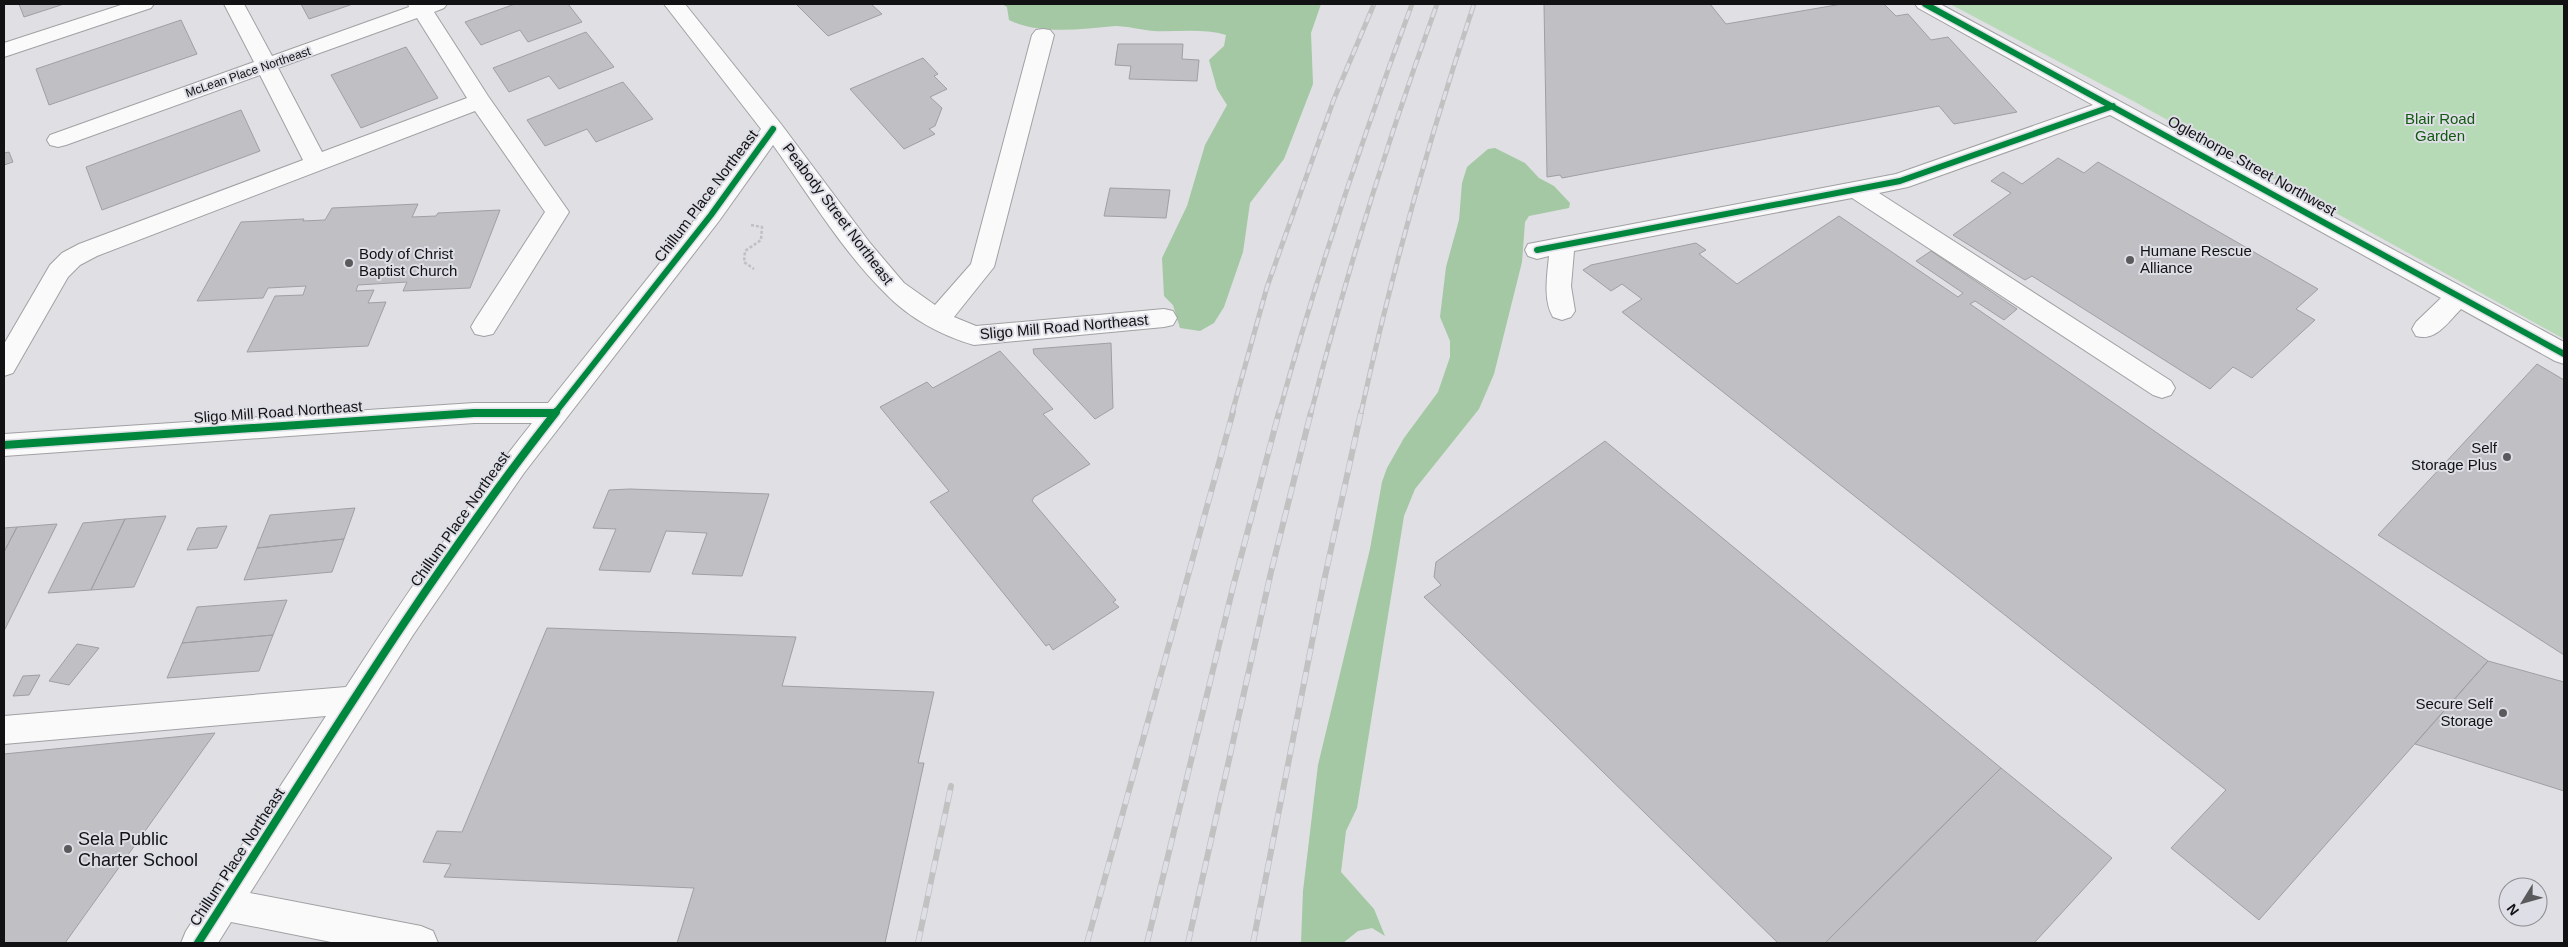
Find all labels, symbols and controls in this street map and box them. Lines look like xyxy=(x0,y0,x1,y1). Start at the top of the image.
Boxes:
street label: McLean Place Northeast xyxy=(184,44,313,100)
park label: Blair Road Garden xyxy=(2405,110,2475,144)
street label: Oglethorpe Street Northwest xyxy=(2165,112,2340,219)
street label: Chillum Place Northeast xyxy=(650,126,761,265)
street label: Peabody Street Northeast xyxy=(780,140,898,288)
place label: Humane Rescue Alliance xyxy=(2140,242,2252,276)
place label: Body of Christ Baptist Church xyxy=(359,245,457,279)
marker: Humane Rescue Alliance xyxy=(2124,254,2136,266)
marker: Body of Christ Baptist Church xyxy=(343,257,355,269)
street label: Sligo Mill Road Northeast xyxy=(979,311,1150,342)
street label: Sligo Mill Road Northeast xyxy=(193,397,364,426)
place label: Self Storage Plus xyxy=(2411,439,2498,473)
street label: Chillum Place Northeast xyxy=(406,447,513,589)
marker: Self Storage Plus xyxy=(2501,451,2513,463)
place label: Secure Self Storage xyxy=(2415,695,2494,729)
marker: Secure Self Storage xyxy=(2497,707,2509,719)
street label: Chillum Place Northeast xyxy=(186,784,288,929)
place label: Sela Public Charter School xyxy=(78,829,198,870)
marker: Sela Public Charter School xyxy=(62,843,74,855)
north arrow xyxy=(2498,877,2548,927)
text: N xyxy=(2503,901,2522,919)

